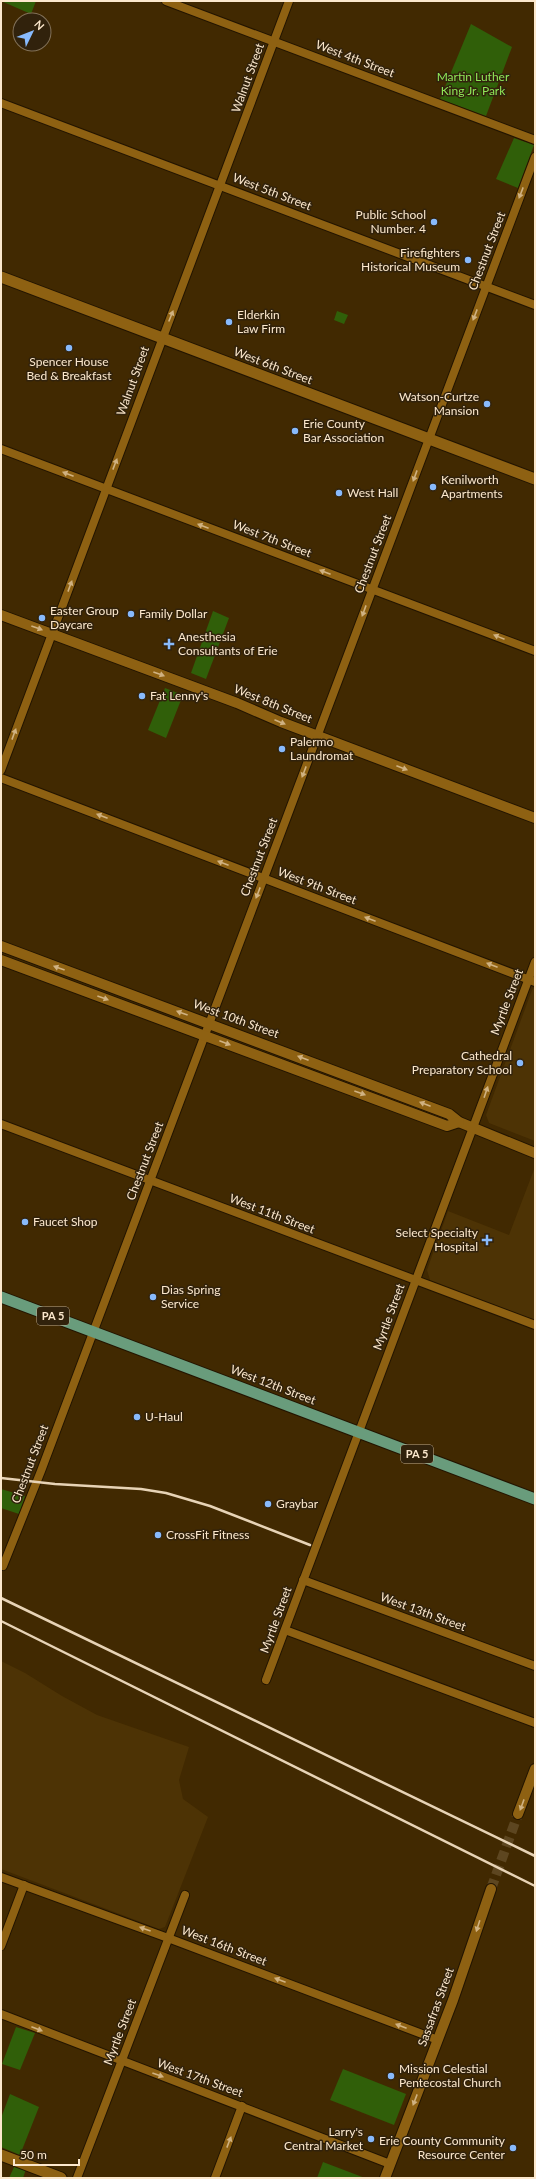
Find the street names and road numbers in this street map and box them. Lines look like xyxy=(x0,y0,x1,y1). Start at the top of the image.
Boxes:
street label: West 4th Street xyxy=(314,37,397,81)
street label: Walnut Street xyxy=(228,40,267,115)
street label: West 5th Street xyxy=(231,170,314,214)
street label: Chestnut Street xyxy=(465,209,509,292)
street label: Walnut Street xyxy=(113,343,152,418)
street label: West 6th Street xyxy=(232,344,315,388)
street label: Chestnut Street xyxy=(351,512,395,595)
street label: West 7th Street xyxy=(231,517,314,561)
street label: West 8th Street xyxy=(232,681,315,726)
street label: Chestnut Street xyxy=(237,815,281,898)
street label: West 9th Street xyxy=(276,864,359,908)
street label: Myrtle Street xyxy=(487,966,526,1037)
street label: West 10th Street xyxy=(191,996,282,1041)
street label: Chestnut Street xyxy=(123,1119,167,1202)
street label: West 11th Street xyxy=(227,1190,318,1237)
street label: Myrtle Street xyxy=(370,1281,408,1352)
road number: PA 5 xyxy=(37,1307,69,1325)
street label: West 12th Street xyxy=(228,1361,319,1408)
street label: Chestnut Street xyxy=(8,1422,52,1505)
road number: PA 5 xyxy=(401,1445,433,1463)
street label: Myrtle Street xyxy=(257,1584,295,1655)
street label: West 13th Street xyxy=(378,1589,469,1634)
street label: West 16th Street xyxy=(179,1922,270,1969)
street label: Sassafras Street xyxy=(414,1965,457,2048)
street label: Myrtle Street xyxy=(100,1996,139,2067)
street label: West 17th Street xyxy=(155,2055,246,2100)

